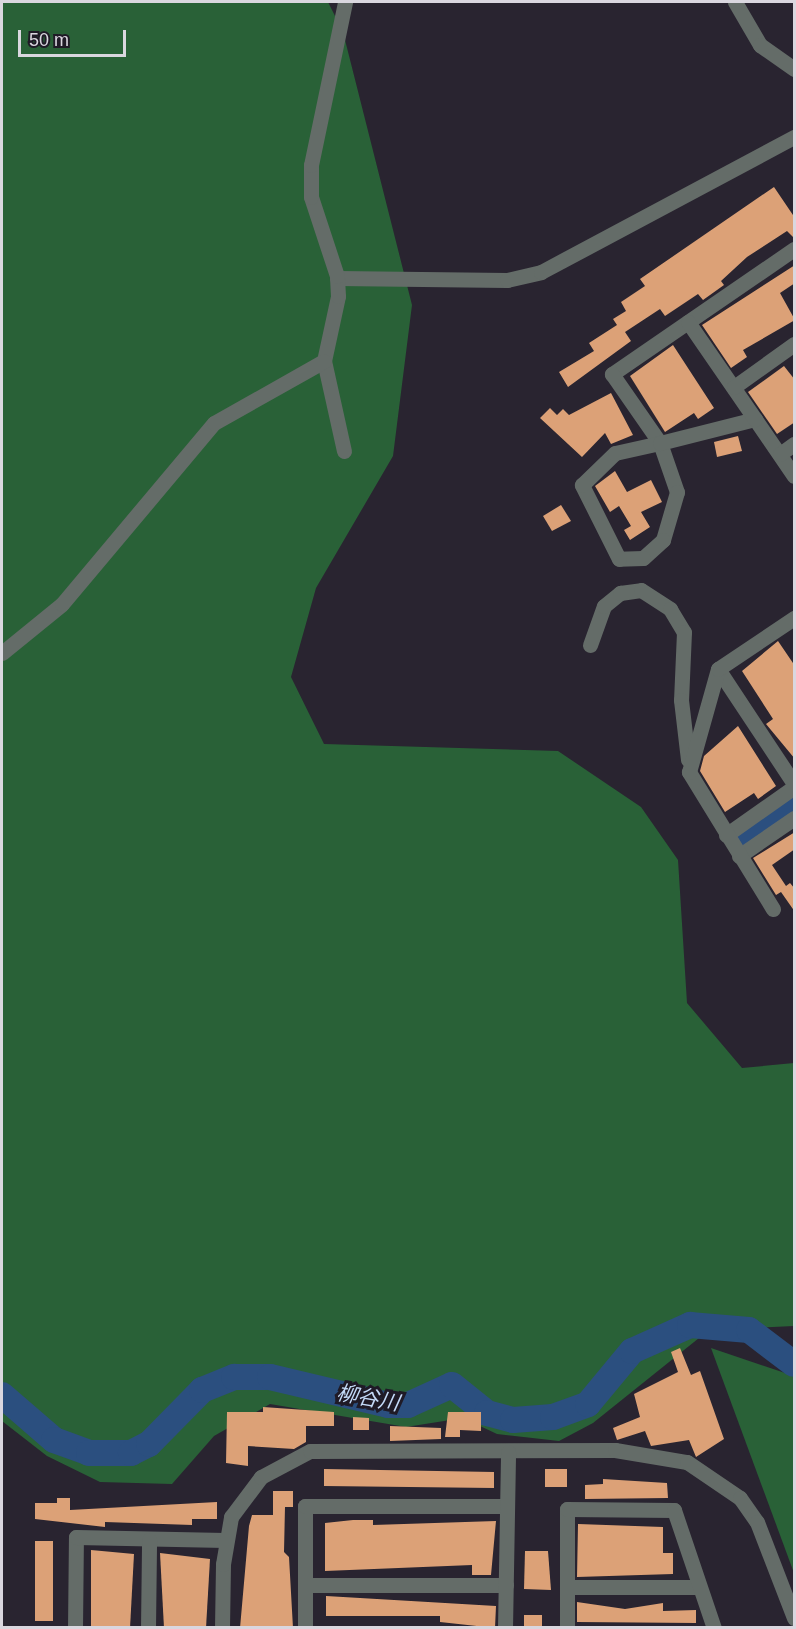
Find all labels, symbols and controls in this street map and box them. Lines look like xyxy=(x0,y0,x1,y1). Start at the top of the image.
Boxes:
scale bar xyxy=(21,18,129,56)
text: 50 m xyxy=(29,30,69,50)
water label: 柳谷川 xyxy=(335,1380,401,1416)

